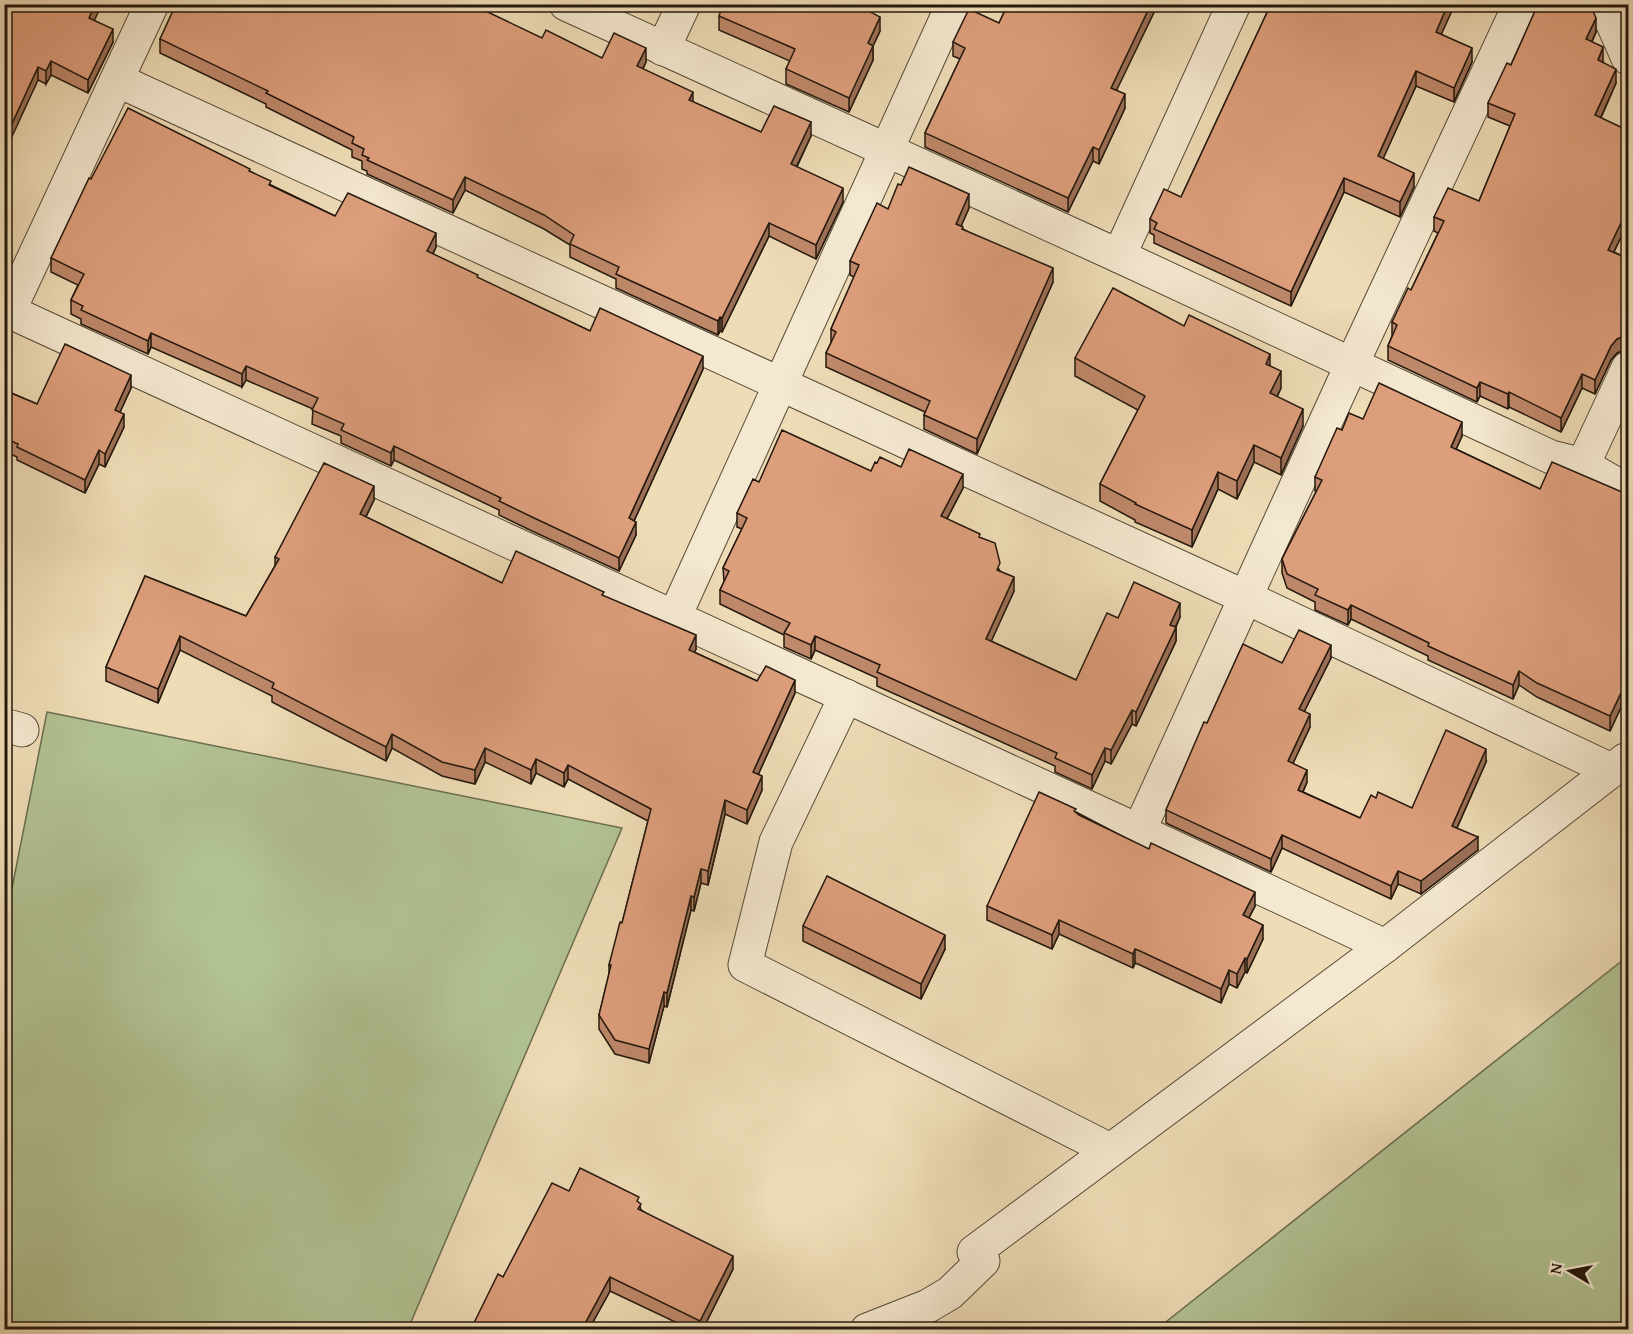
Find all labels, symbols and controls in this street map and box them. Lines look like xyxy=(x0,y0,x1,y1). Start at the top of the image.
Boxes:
north arrow xyxy=(1540,1241,1600,1301)
text: N xyxy=(1542,1261,1568,1276)

